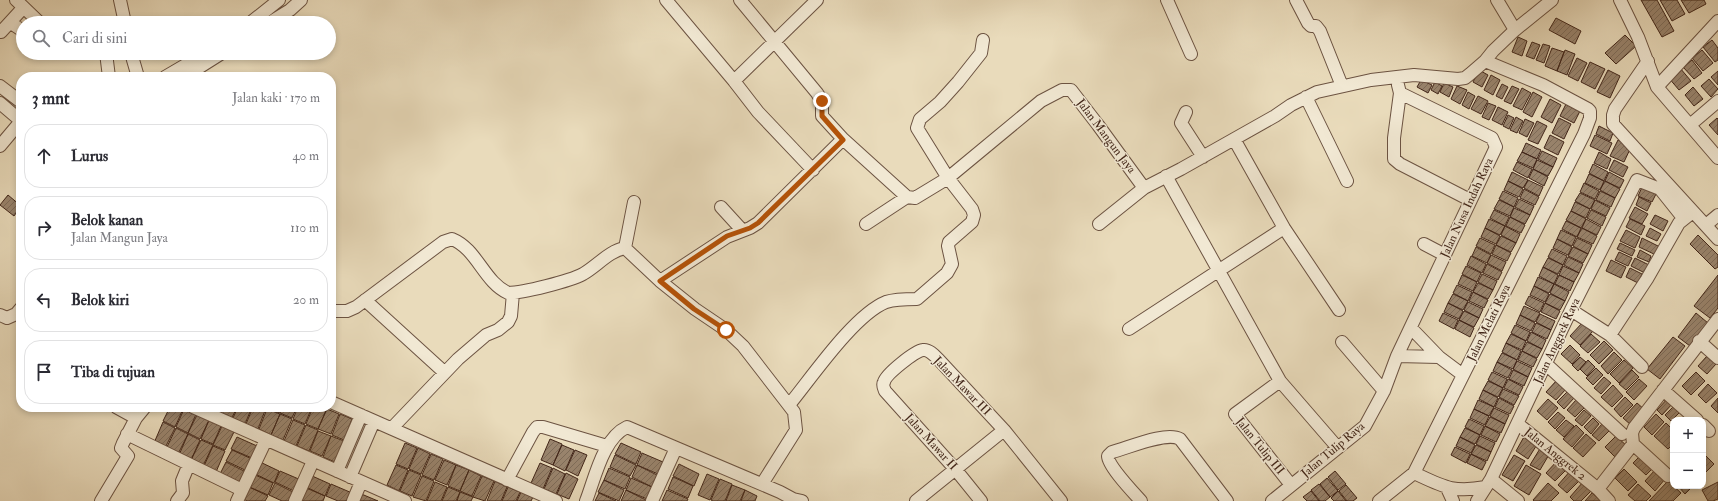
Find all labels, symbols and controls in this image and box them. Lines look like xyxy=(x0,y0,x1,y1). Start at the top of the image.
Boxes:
search box xyxy=(16,16,336,60)
icon: search xyxy=(30,27,52,49)
text: Cari di sini xyxy=(62,29,127,48)
text: 3 mnt xyxy=(32,88,69,109)
text: Jalan kaki · 170 m xyxy=(232,90,320,106)
route end xyxy=(813,92,831,110)
street label: Jalan Mangun Jaya xyxy=(1072,95,1140,177)
icon: ahead xyxy=(33,145,55,167)
text: Lurus xyxy=(71,147,108,166)
text: 40 m xyxy=(293,148,319,164)
street label: Jalan Nusa Indah Raya xyxy=(1437,155,1497,261)
text: Belok kanan xyxy=(71,211,143,230)
icon: right xyxy=(33,217,55,239)
text: 110 m xyxy=(290,220,319,236)
text: Jalan Mangun Jaya xyxy=(71,230,168,246)
street label: Jalan Melati Raya xyxy=(1463,281,1515,365)
icon: left xyxy=(33,289,55,311)
text: Belok kiri xyxy=(71,291,129,310)
text: 20 m xyxy=(293,292,319,308)
street label: Jalan Anggrek Raya xyxy=(1530,295,1584,387)
route start xyxy=(717,321,735,339)
street label: Jalan Mawar III xyxy=(929,353,994,419)
icon: arrive xyxy=(33,361,55,383)
text: Tiba di tujuan xyxy=(71,363,155,382)
street label: Jalan Mawar II xyxy=(901,410,961,474)
street label: Jalan Tulip III xyxy=(1232,413,1288,478)
map controls xyxy=(1670,417,1706,489)
button: + xyxy=(1670,417,1706,453)
street label: Jalan Tulip Raya xyxy=(1297,418,1369,482)
street label: Jalan Anggrek 2 xyxy=(1520,424,1589,484)
button: − xyxy=(1670,453,1706,489)

